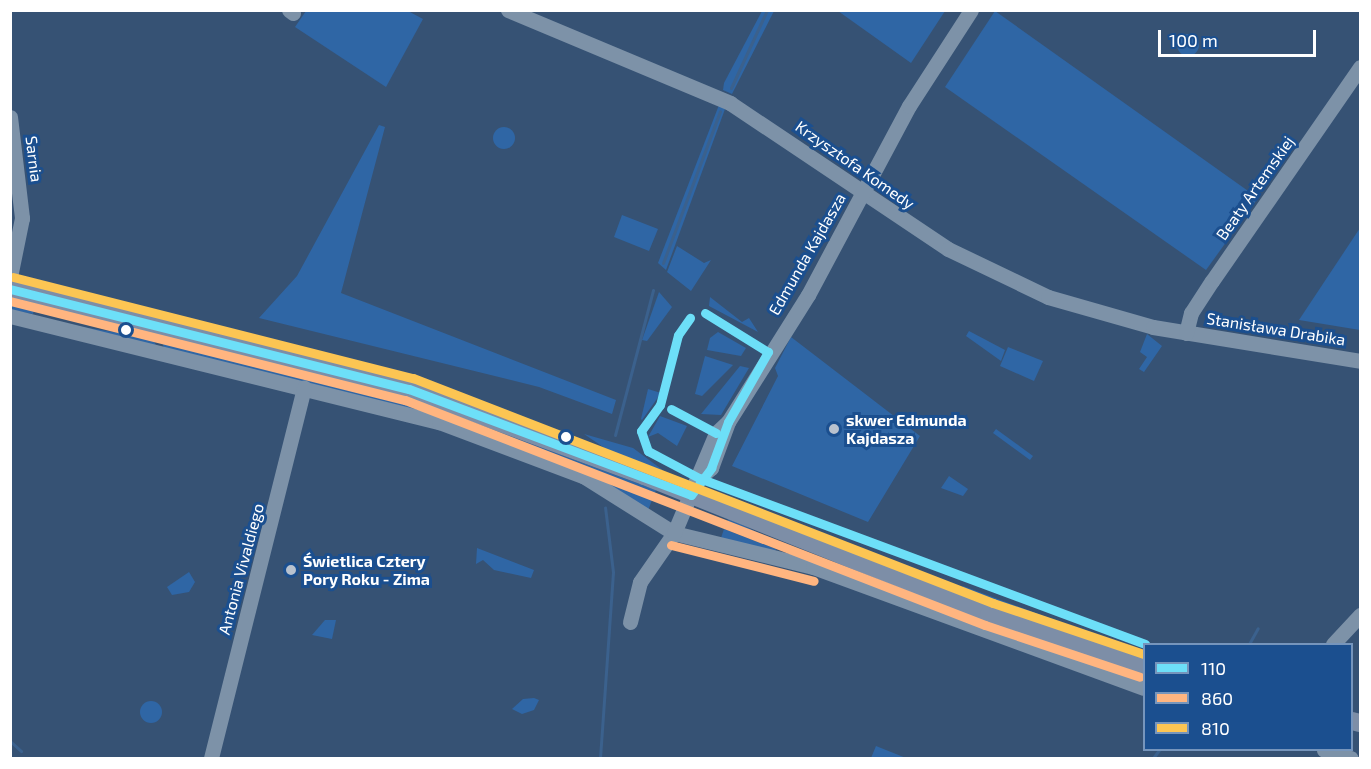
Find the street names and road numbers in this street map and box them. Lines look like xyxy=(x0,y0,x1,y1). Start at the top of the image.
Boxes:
street label: Krzysztofa Komedy xyxy=(792,117,918,213)
street label: Beaty Artemskiej xyxy=(1212,132,1298,244)
street label: Sarnia xyxy=(22,135,46,183)
street label: Edmunda Kajdasza xyxy=(764,190,850,318)
street label: Stanisława Drabika xyxy=(1205,309,1347,349)
street label: Antonia Vivaldiego xyxy=(214,501,268,637)

